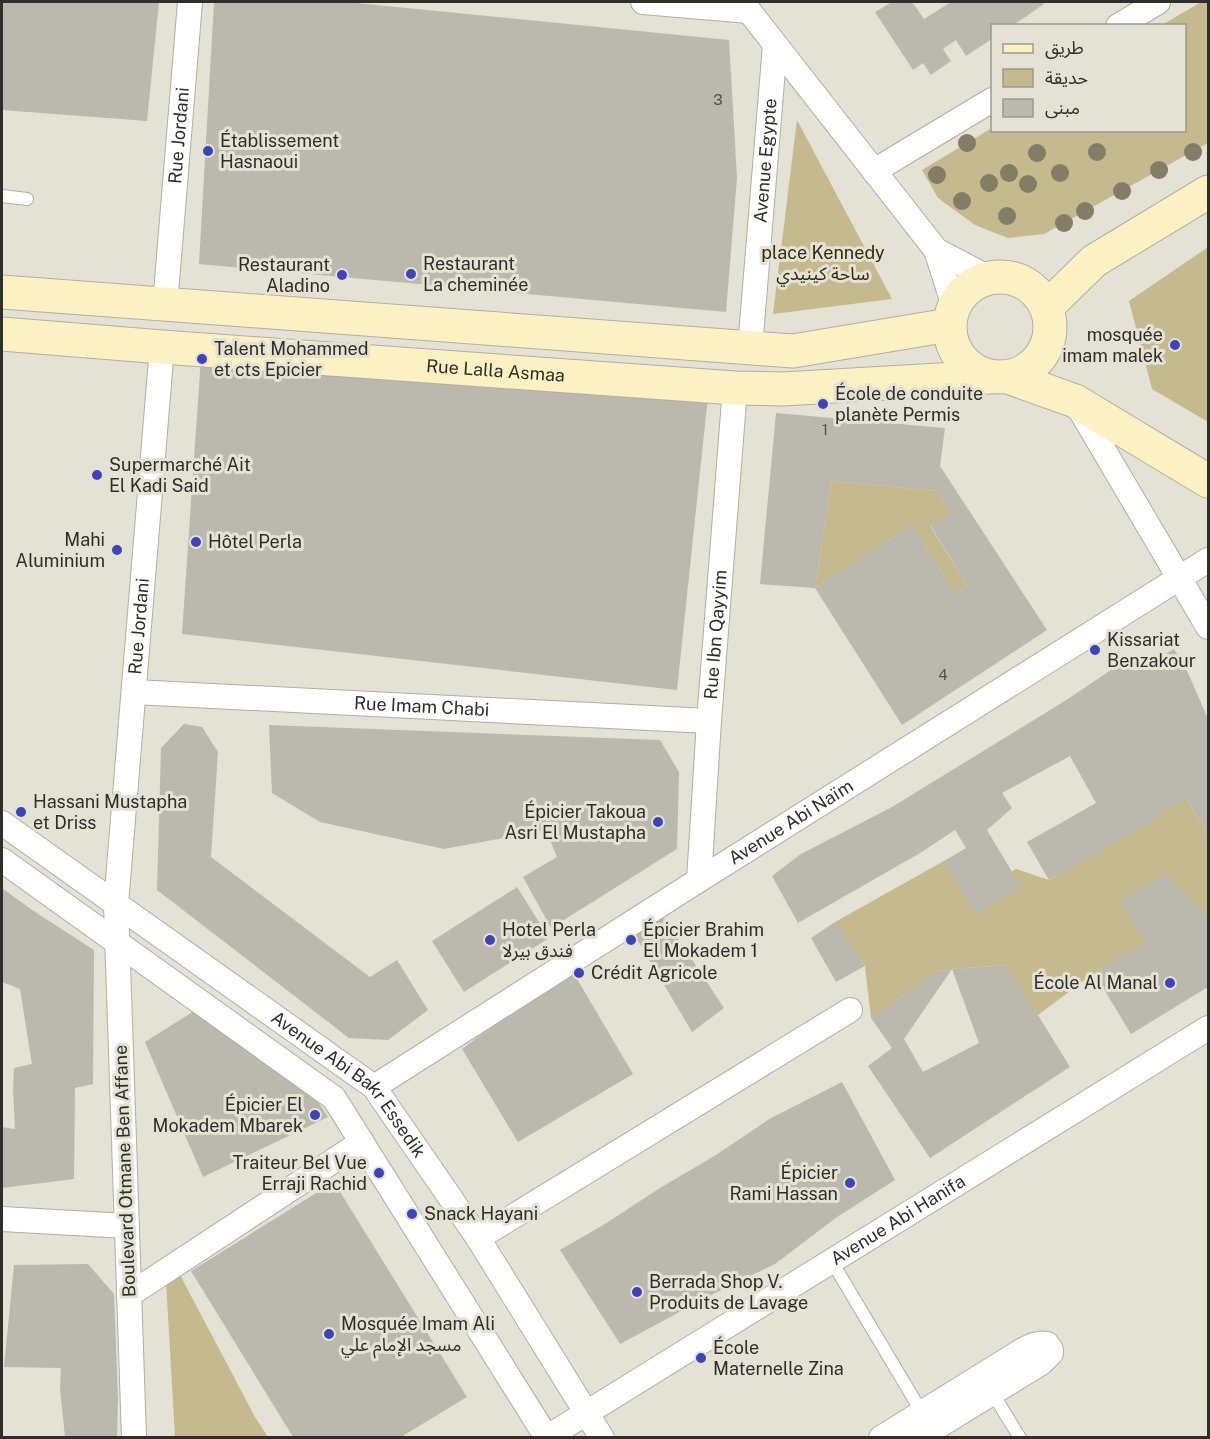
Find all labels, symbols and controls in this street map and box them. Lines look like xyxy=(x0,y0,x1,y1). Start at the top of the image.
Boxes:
legend xyxy=(991,24,1186,132)
text: طريق xyxy=(1045,37,1084,59)
text: حديقة xyxy=(1045,67,1088,88)
street label: Rue Jordani xyxy=(164,87,193,185)
house number: 3 xyxy=(713,91,723,108)
street label: Avenue Egypte xyxy=(749,97,781,224)
text: مبنى xyxy=(1045,97,1080,119)
place label: Établissement Hasnaoui xyxy=(220,129,339,172)
marker: Établissement Hasnaoui xyxy=(201,144,215,158)
park label: place Kennedy ساحة كينيدي xyxy=(761,242,885,287)
place label: Restaurant La cheminée xyxy=(423,253,528,295)
place label: Restaurant Aladino xyxy=(238,254,330,296)
marker: Restaurant La cheminée xyxy=(404,267,418,281)
marker: Restaurant Aladino xyxy=(335,268,349,282)
place label: mosquée imam malek xyxy=(1062,324,1163,366)
place label: Talent Mohammed et cts Epicier xyxy=(214,338,369,380)
marker: mosquée imam malek xyxy=(1168,338,1182,352)
marker: Talent Mohammed et cts Epicier xyxy=(195,352,209,366)
street label: Rue Lalla Asmaa xyxy=(426,355,566,386)
place label: École de conduite planète Permis xyxy=(835,382,983,425)
marker: École de conduite planète Permis xyxy=(816,397,830,411)
house number: 1 xyxy=(822,421,828,438)
place label: Supermarché Ait El Kadi Said xyxy=(109,454,251,496)
marker: Supermarché Ait El Kadi Said xyxy=(90,468,104,482)
place label: Mahi Aluminium xyxy=(15,529,105,571)
place label: Hôtel Perla xyxy=(208,531,302,552)
marker: Hôtel Perla xyxy=(189,535,203,549)
marker: Mahi Aluminium xyxy=(110,543,124,557)
street label: Rue Ibn Qayyim xyxy=(700,569,731,700)
street label: Rue Jordani xyxy=(124,577,153,675)
place label: Kissariat Benzakour xyxy=(1107,629,1196,671)
marker: Kissariat Benzakour xyxy=(1088,643,1102,657)
house number: 4 xyxy=(938,666,948,683)
street label: Rue Imam Chabi xyxy=(353,692,490,720)
street label: Avenue Abi Naïm xyxy=(725,775,857,869)
place label: Hassani Mustapha et Driss xyxy=(33,791,187,833)
place label: Épicier Takoua Asri El Mustapha xyxy=(505,800,646,843)
marker: Hassani Mustapha et Driss xyxy=(14,805,28,819)
marker: Épicier Takoua Asri El Mustapha xyxy=(651,815,665,829)
place label: Épicier Brahim El Mokadem 1 xyxy=(643,918,764,961)
place label: Hotel Perla فندق بيرلا xyxy=(502,919,596,962)
marker: Hotel Perla فندق بيرلا xyxy=(483,933,497,947)
marker: Épicier Brahim El Mokadem 1 xyxy=(624,933,638,947)
place label: Crédit Agricole xyxy=(591,962,717,983)
marker: Crédit Agricole xyxy=(572,966,586,980)
place label: École Al Manal xyxy=(1033,971,1158,993)
marker: École Al Manal xyxy=(1163,976,1177,990)
street label: Avenue Abi Bakr Essedik xyxy=(267,1006,430,1161)
street label: Boulevard Otmane Ben Affane xyxy=(110,1044,139,1298)
place label: Épicier El Mokadem Mbarek xyxy=(153,1093,303,1136)
marker: Épicier El Mokadem Mbarek xyxy=(308,1108,322,1122)
place label: Traiteur Bel Vue Erraji Rachid xyxy=(232,1152,367,1194)
place label: Épicier Rami Hassan xyxy=(730,1161,838,1204)
marker: Traiteur Bel Vue Erraji Rachid xyxy=(372,1166,386,1180)
street label: Avenue Abi Hanifa xyxy=(827,1170,969,1269)
marker: Épicier Rami Hassan xyxy=(843,1176,857,1190)
place label: Snack Hayani xyxy=(424,1203,538,1224)
marker: Snack Hayani xyxy=(405,1207,419,1221)
place label: Berrada Shop V. Produits de Lavage xyxy=(649,1271,808,1313)
marker: Berrada Shop V. Produits de Lavage xyxy=(630,1285,644,1299)
place label: Mosquée Imam Ali مسجد الإمام علي xyxy=(341,1313,495,1359)
marker: Mosquée Imam Ali مسجد الإمام علي xyxy=(322,1327,336,1341)
place label: École Maternelle Zina xyxy=(713,1336,844,1379)
marker: École Maternelle Zina xyxy=(694,1351,708,1365)

